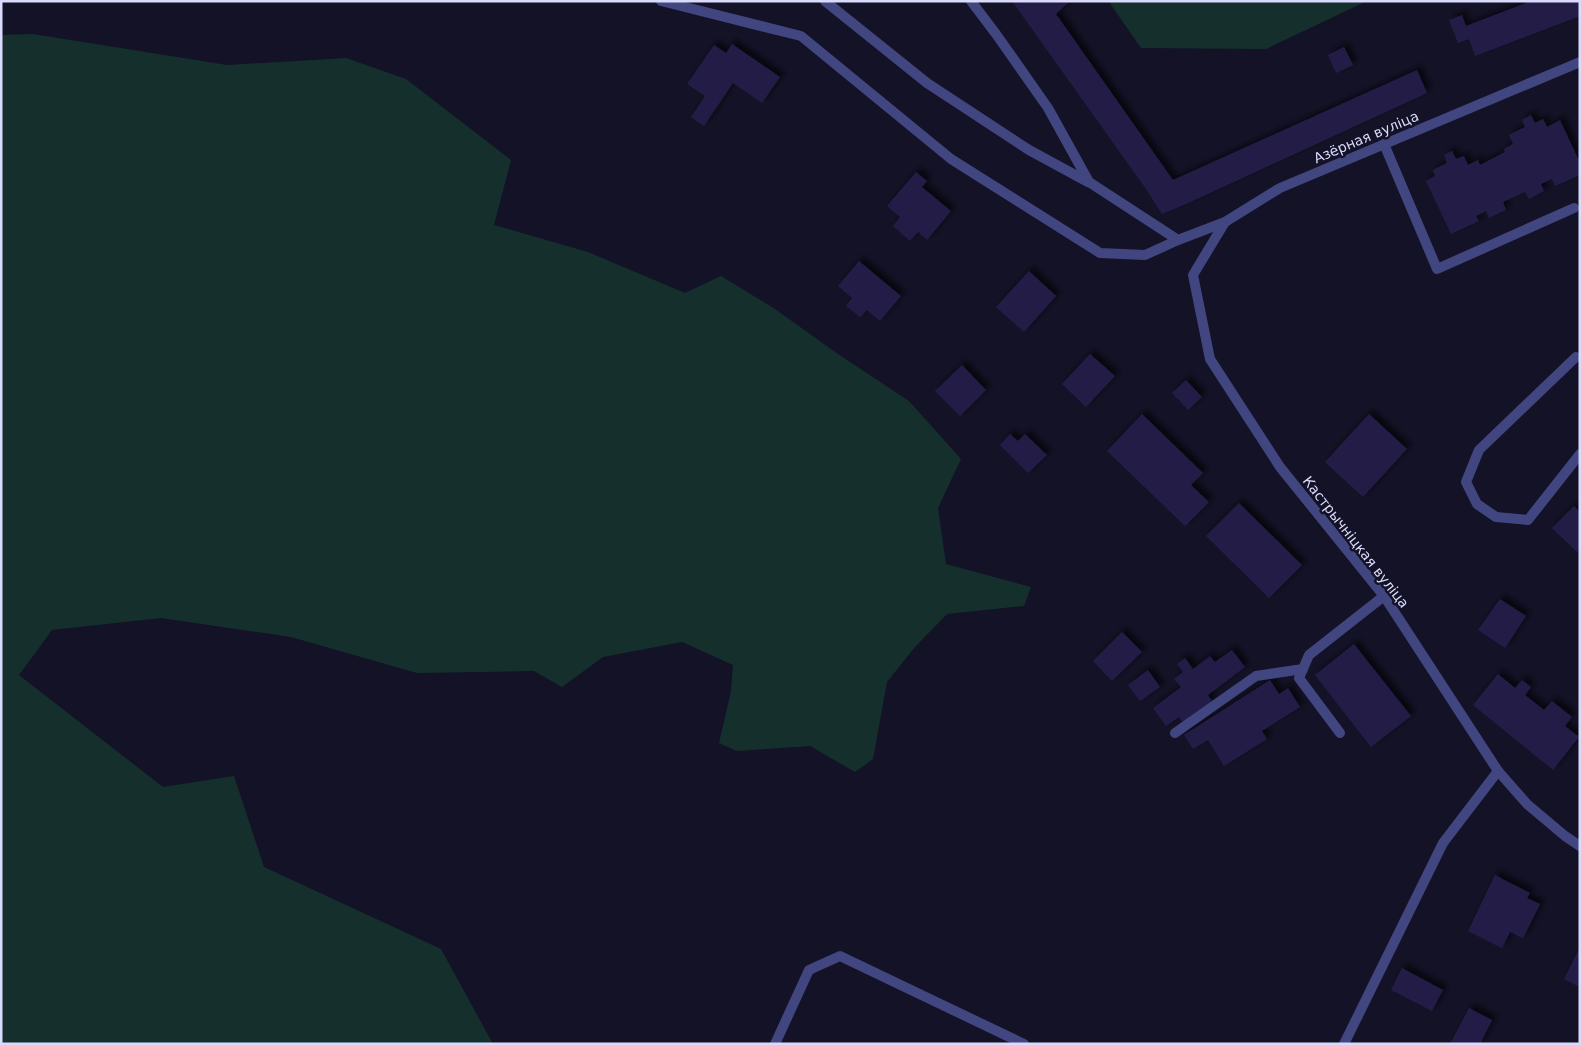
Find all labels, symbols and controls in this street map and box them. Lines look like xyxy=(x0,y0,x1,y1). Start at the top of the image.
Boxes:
street label: Азёрная вуліца xyxy=(1311,108,1421,166)
street label: Кастрычніцкая вуліца xyxy=(1300,473,1412,611)

